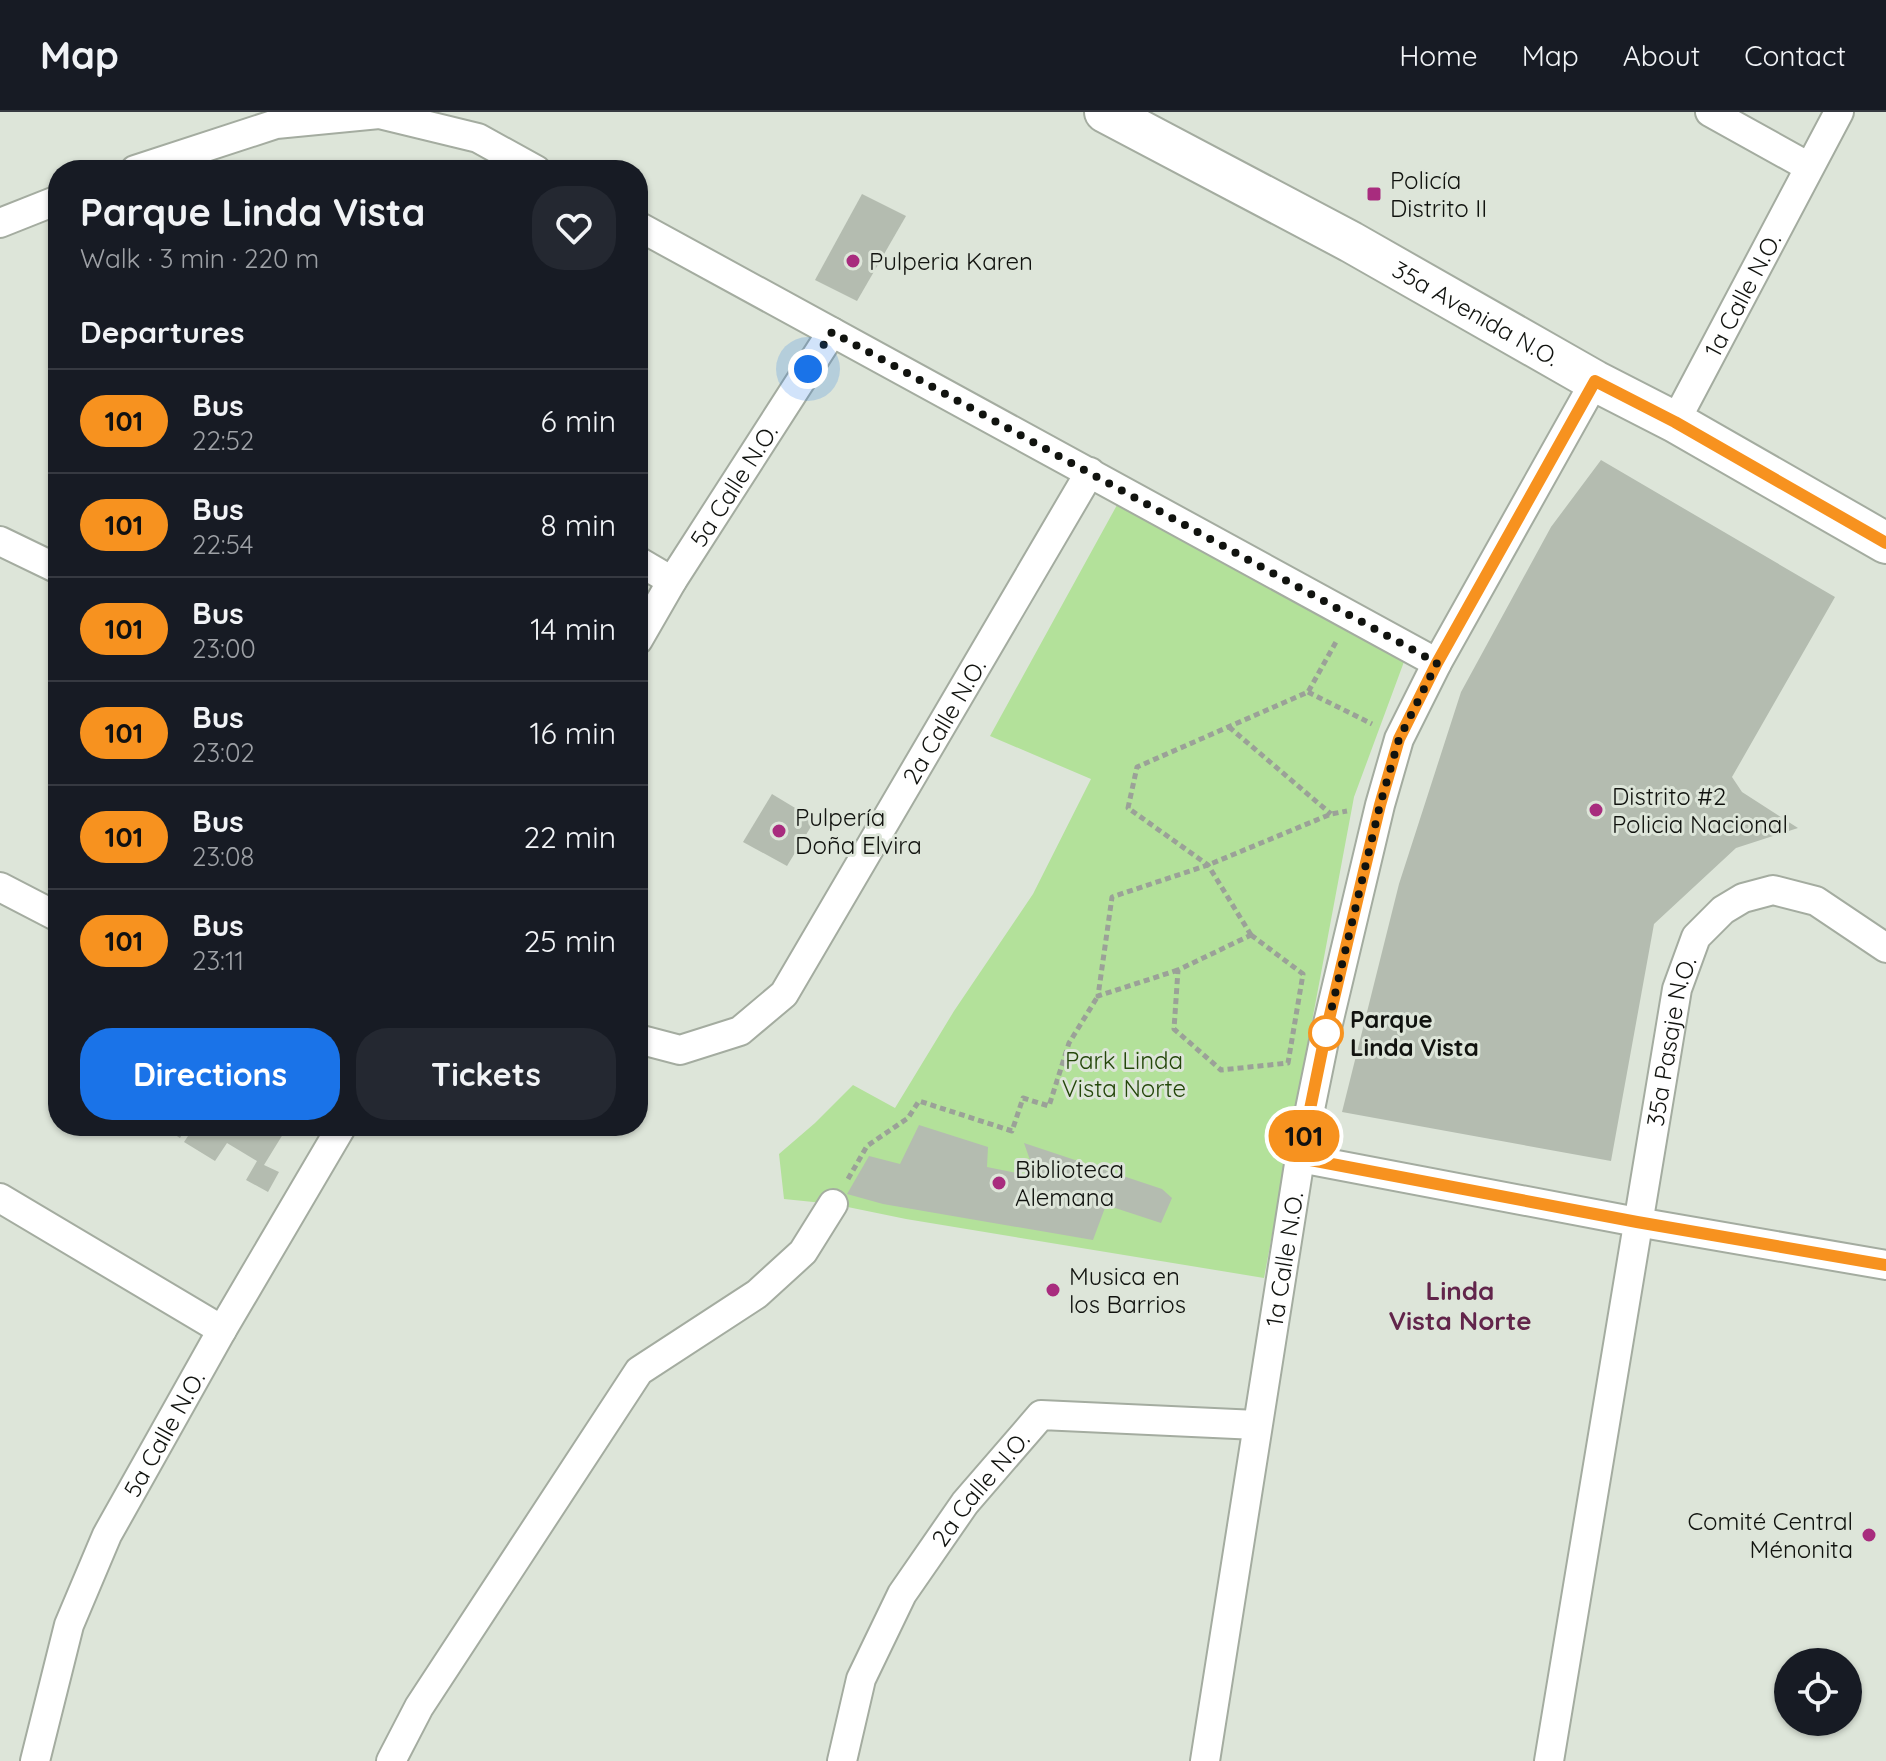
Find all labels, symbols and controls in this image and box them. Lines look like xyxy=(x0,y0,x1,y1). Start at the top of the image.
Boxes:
text: Map xyxy=(40,31,119,79)
text: Home xyxy=(1399,38,1478,73)
text: Map xyxy=(1522,38,1579,73)
text: About xyxy=(1623,38,1700,73)
text: Contact xyxy=(1744,38,1846,73)
place label: Policía Distrito II xyxy=(1390,165,1487,223)
marker: Policía Distrito II xyxy=(1365,185,1383,203)
button: heart xyxy=(532,186,616,270)
text: Parque Linda Vista xyxy=(80,188,425,236)
street label: 1a Calle N.O. xyxy=(1697,228,1787,362)
text: Walk · 3 min · 220 m xyxy=(80,242,319,275)
place label: Pulperia Karen xyxy=(869,246,1033,276)
marker: Pulperia Karen xyxy=(844,252,862,270)
street label: 35a Avenida N.O. xyxy=(1387,254,1565,372)
text: Departures xyxy=(80,313,245,351)
your location xyxy=(788,349,828,389)
text: Bus xyxy=(192,386,244,424)
text: 6 min xyxy=(541,402,616,440)
text: 101 xyxy=(105,403,143,438)
street label: 5a Calle N.O. xyxy=(683,418,784,552)
text: 22:52 xyxy=(192,424,254,457)
text: Bus xyxy=(192,490,244,528)
text: 8 min xyxy=(540,506,616,544)
text: 101 xyxy=(105,507,143,542)
text: 22:54 xyxy=(192,528,254,561)
text: Bus xyxy=(192,594,244,632)
text: 14 min xyxy=(530,610,616,648)
text: 101 xyxy=(105,611,143,646)
text: 23:00 xyxy=(192,632,256,665)
street label: 2a Calle N.O. xyxy=(896,653,992,789)
text: Bus xyxy=(192,698,244,736)
text: 16 min xyxy=(529,714,616,752)
text: 101 xyxy=(105,715,143,750)
text: 23:02 xyxy=(192,736,255,769)
place label: Distrito #2 Policia Nacional xyxy=(1612,781,1788,839)
marker: Distrito #2 Policia Nacional xyxy=(1587,801,1605,819)
text: Bus xyxy=(192,802,244,840)
place label: Pulpería Doña Elvira xyxy=(795,802,922,860)
text: 22 min xyxy=(523,818,616,856)
text: 101 xyxy=(105,819,143,854)
marker: Pulpería Doña Elvira xyxy=(770,822,788,840)
text: 23:08 xyxy=(192,840,254,873)
text: Bus xyxy=(192,906,244,944)
text: 25 min xyxy=(524,922,616,960)
text: 101 xyxy=(105,923,143,958)
text: 23:11 xyxy=(192,944,244,977)
street label: 35a Pasaje N.O. xyxy=(1639,952,1703,1128)
place label: Parque Linda Vista xyxy=(1350,1004,1479,1062)
marker: Parque Linda Vista xyxy=(1309,1016,1343,1050)
button: Directions xyxy=(80,1028,340,1120)
button: Tickets xyxy=(356,1028,616,1120)
park label: Park Linda Vista Norte xyxy=(1062,1045,1186,1103)
line badge: 101 xyxy=(1258,1110,1350,1162)
text: 101 xyxy=(1285,1118,1323,1153)
place label: Biblioteca Alemana xyxy=(1015,1154,1124,1212)
marker: Biblioteca Alemana xyxy=(990,1174,1008,1192)
street label: 1a Calle N.O. xyxy=(1259,1190,1309,1329)
place label: Musica en los Barrios xyxy=(1069,1261,1186,1319)
district label: Linda Vista Norte xyxy=(1388,1274,1532,1337)
marker: Musica en los Barrios xyxy=(1044,1281,1062,1299)
street label: 5a Calle N.O. xyxy=(116,1365,211,1502)
street label: 2a Calle N.O. xyxy=(925,1424,1036,1552)
place label: Comité Central Ménonita xyxy=(1687,1506,1853,1564)
marker: Comité Central Ménonita xyxy=(1860,1526,1878,1544)
map controls xyxy=(1774,1648,1862,1736)
button: locate xyxy=(1774,1648,1862,1736)

